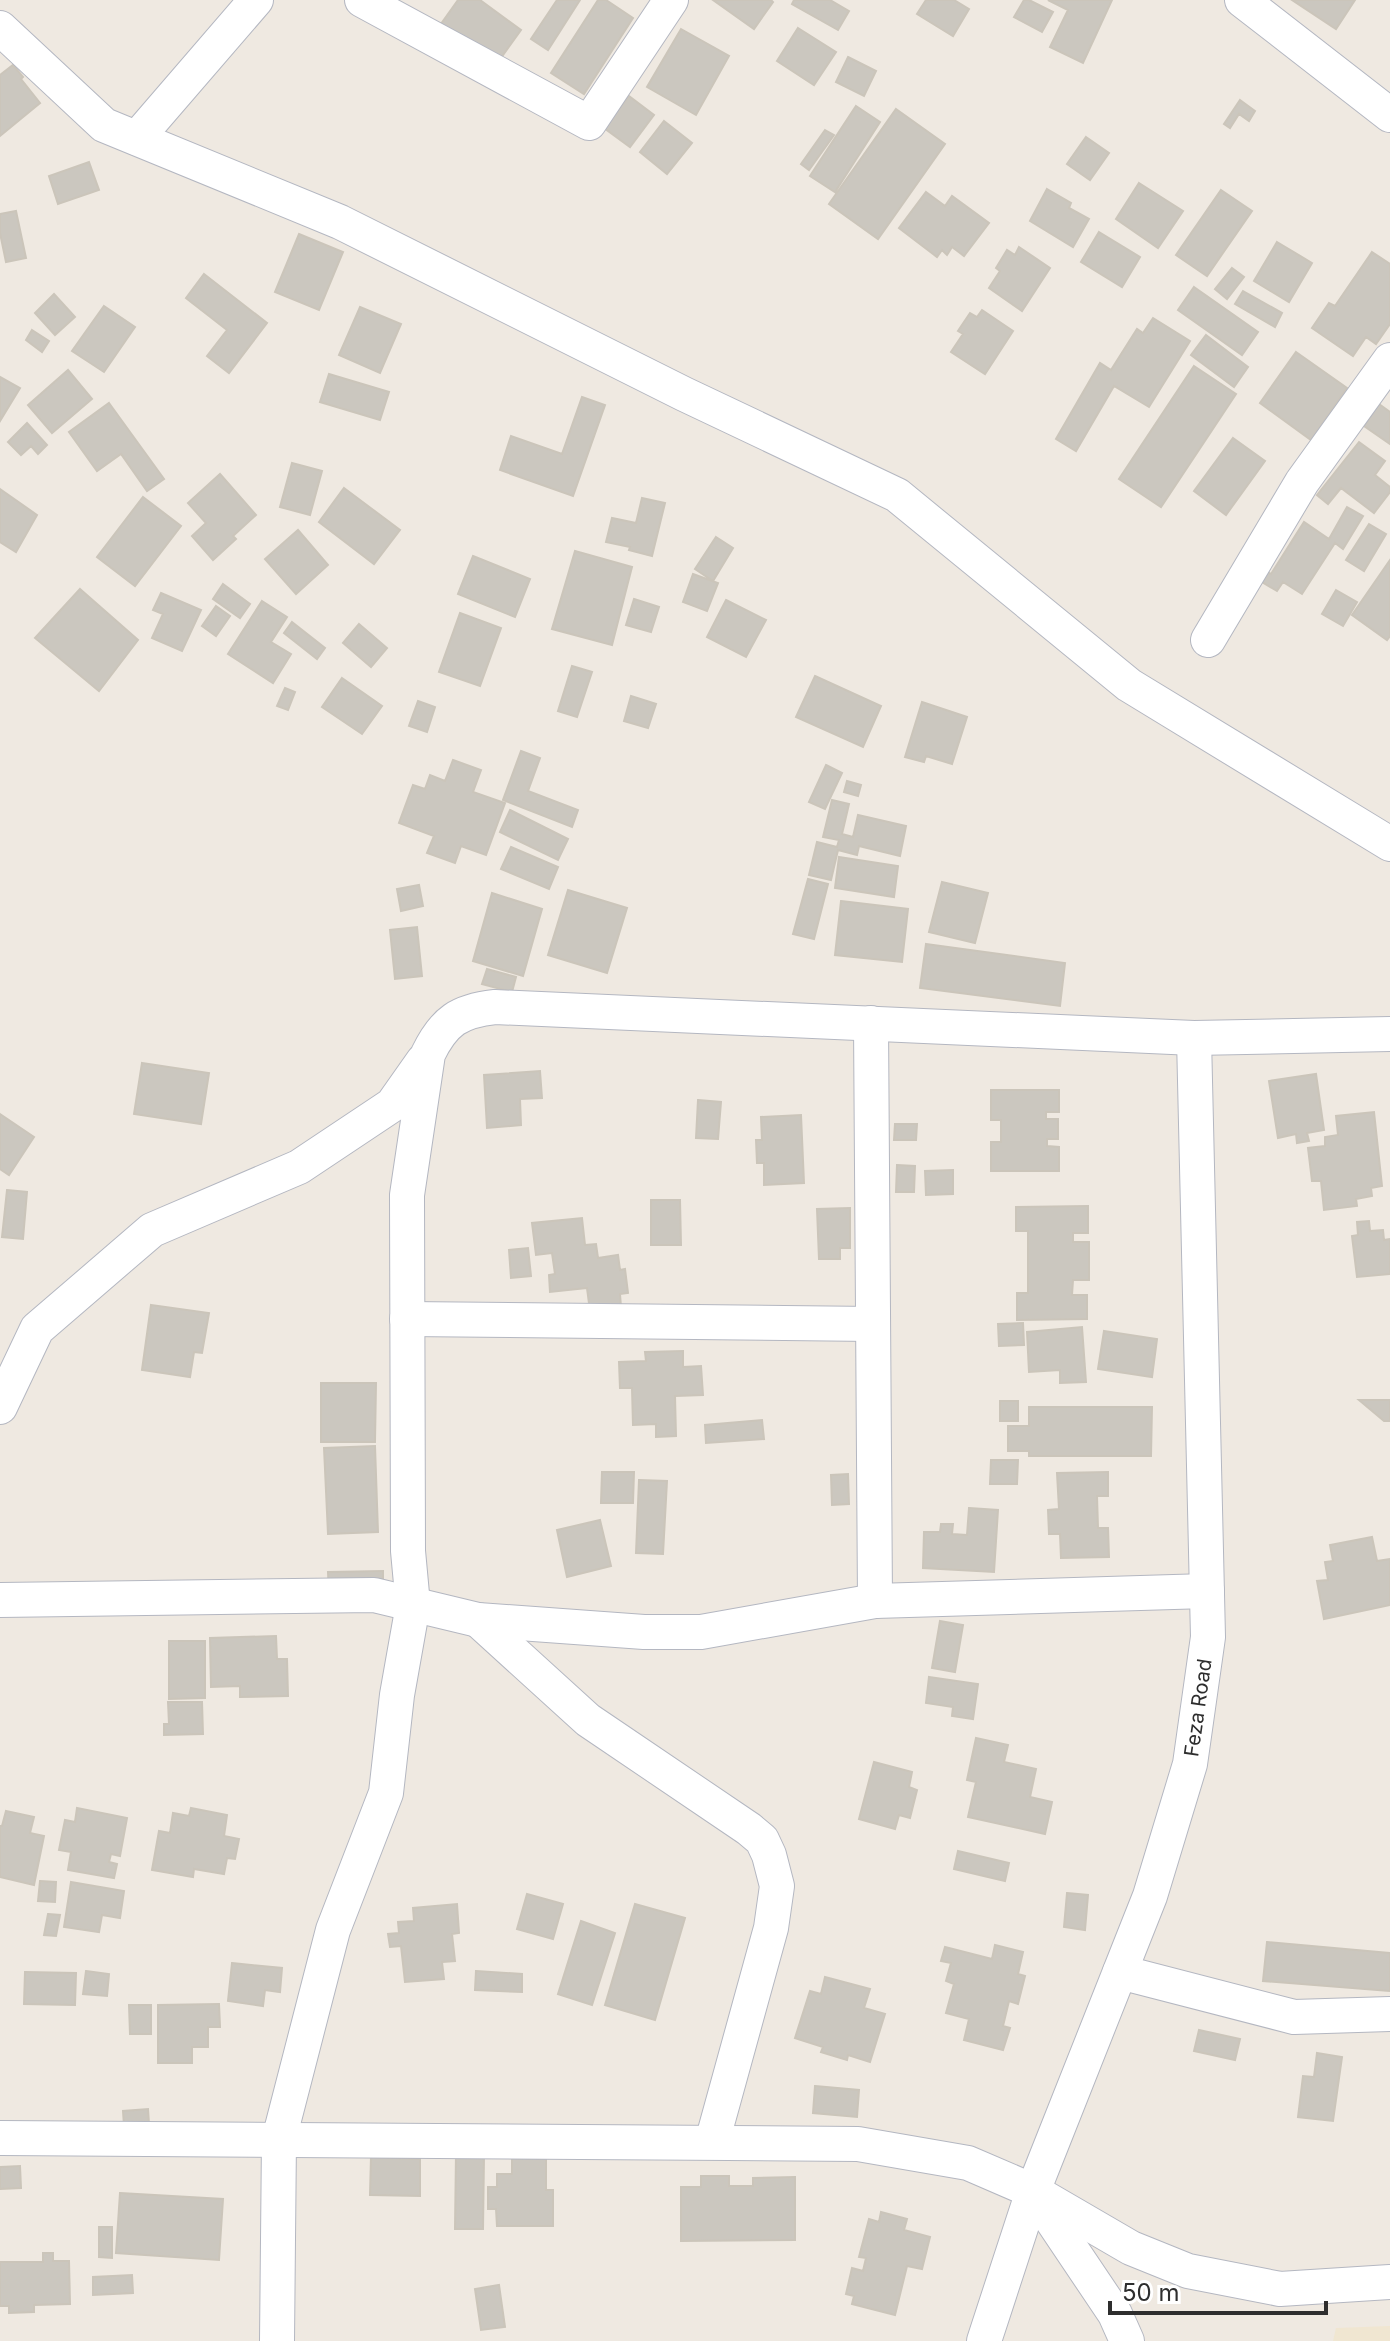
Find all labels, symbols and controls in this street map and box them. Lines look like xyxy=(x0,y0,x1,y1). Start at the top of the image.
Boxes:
street label: Feza Road xyxy=(1179,1657,1217,1758)
scale bar xyxy=(1110,2265,1326,2315)
text: 50 m xyxy=(1122,2278,1180,2307)

